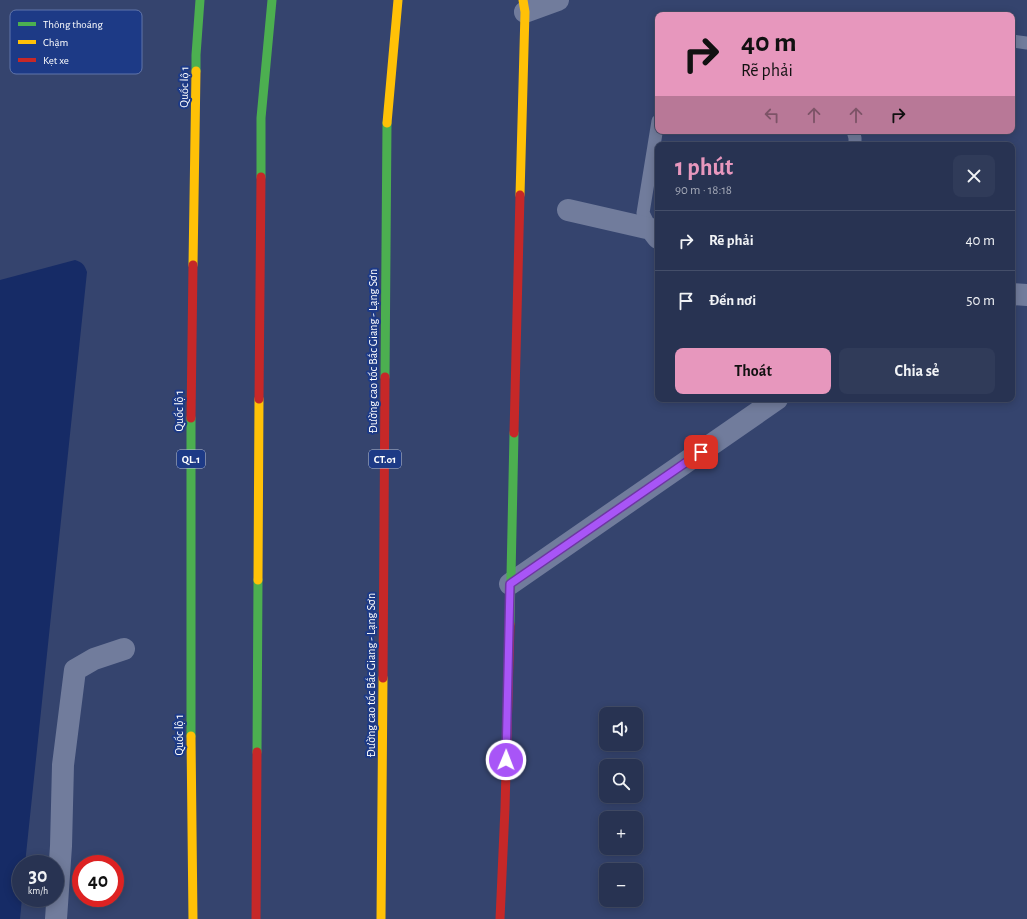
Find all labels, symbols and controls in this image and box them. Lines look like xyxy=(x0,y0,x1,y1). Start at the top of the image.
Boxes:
legend xyxy=(10,10,142,74)
text: Thông thoáng xyxy=(43,19,103,30)
icon: right xyxy=(675,28,727,80)
text: 40 m xyxy=(741,29,797,57)
text: Chậm xyxy=(43,37,68,48)
text: Kẹt xe xyxy=(43,55,69,66)
text: Rẽ phải xyxy=(741,62,793,80)
street label: Quốc lộ 1 xyxy=(178,66,191,108)
icon: left xyxy=(761,104,783,126)
icon: ahead xyxy=(803,104,825,126)
icon: ahead xyxy=(845,104,867,126)
icon: right xyxy=(887,104,909,126)
button: close xyxy=(953,155,995,197)
text: 1 phút xyxy=(675,156,733,180)
text: 90 m · 18:18 xyxy=(675,184,732,197)
icon: right xyxy=(675,230,697,252)
text: Rẽ phải xyxy=(709,233,754,248)
text: 40 m xyxy=(965,233,995,248)
street label: Đường cao tốc Bắc Giang - Lạng Sơn xyxy=(367,269,379,433)
icon: arrive xyxy=(675,290,697,312)
text: Đến nơi xyxy=(709,293,756,308)
text: 50 m xyxy=(966,293,995,308)
button: Thoát xyxy=(675,348,831,394)
button: Chia sẻ xyxy=(839,348,995,394)
street label: Quốc lộ 1 xyxy=(173,390,186,432)
pin xyxy=(684,435,718,469)
icon: arrive xyxy=(690,441,712,463)
road number: QL.1 xyxy=(177,450,205,468)
road number: CT.01 xyxy=(369,450,401,468)
street label: Đường cao tốc Bắc Giang - Lạng Sơn xyxy=(365,593,377,757)
map controls xyxy=(599,707,643,907)
button: sound xyxy=(599,707,643,751)
street label: Quốc lộ 1 xyxy=(173,714,186,756)
position arrow xyxy=(485,739,527,781)
button: search xyxy=(599,759,643,803)
button: + xyxy=(599,811,643,855)
speed limit sign: 40 xyxy=(72,855,124,907)
button: − xyxy=(599,863,643,907)
text: 30 xyxy=(28,866,48,886)
text: km/h xyxy=(28,886,48,896)

